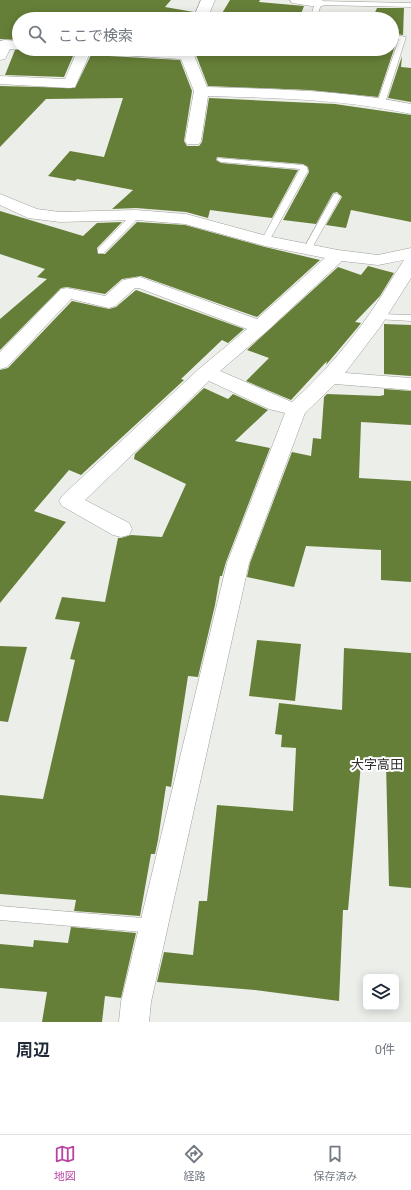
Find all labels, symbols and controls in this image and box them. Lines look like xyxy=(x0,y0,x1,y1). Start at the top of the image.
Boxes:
search box xyxy=(12,12,399,56)
icon: search xyxy=(26,23,48,45)
text: ここで検索 xyxy=(58,27,133,45)
district label: 大字高田 xyxy=(351,757,403,772)
map controls xyxy=(363,974,399,1010)
button: layers xyxy=(363,974,399,1010)
text: 周辺 xyxy=(16,1040,50,1060)
text: 0件 xyxy=(375,1042,395,1057)
tab: 地図 xyxy=(54,1143,76,1183)
tab: 経路 xyxy=(183,1143,205,1183)
tab: 保存済み xyxy=(313,1143,357,1183)

